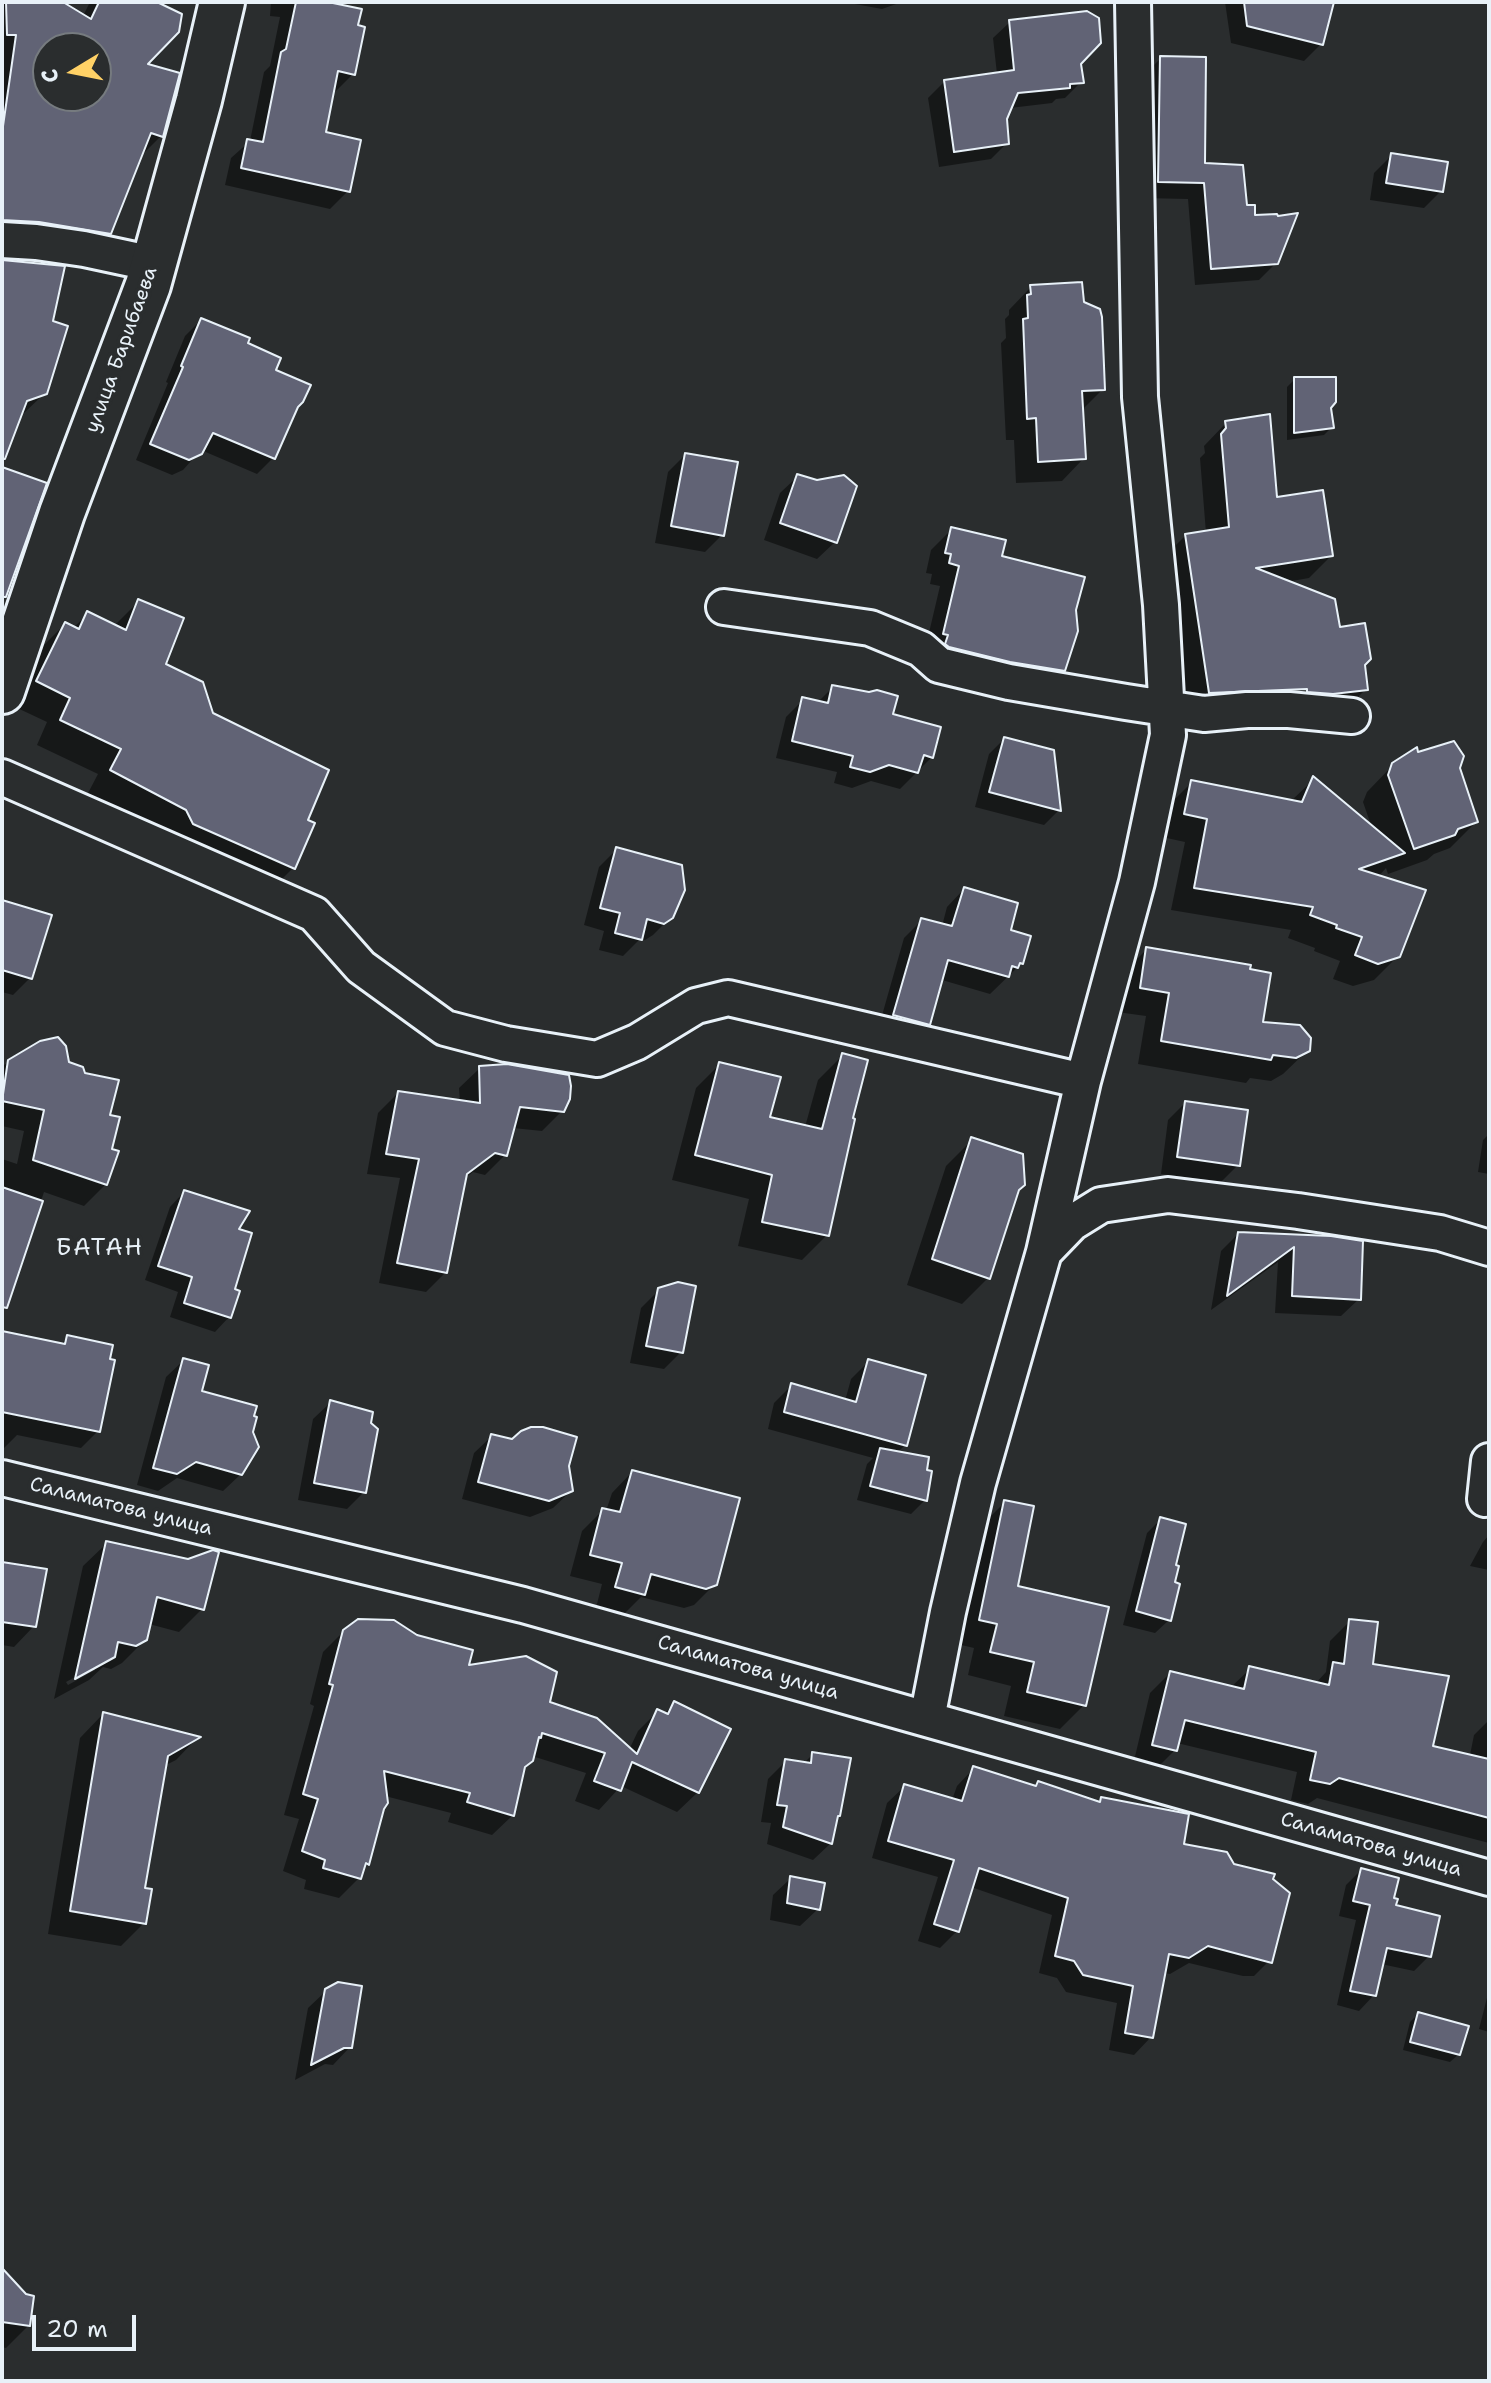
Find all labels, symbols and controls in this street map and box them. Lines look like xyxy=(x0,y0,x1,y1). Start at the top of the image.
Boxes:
north arrow xyxy=(32,32,112,112)
text: С xyxy=(34,67,65,85)
street label: улица Барибаева xyxy=(81,264,163,436)
district label: БАТАН xyxy=(56,1235,144,1263)
street label: Саламатова улица xyxy=(27,1473,215,1541)
street label: Саламатова улица xyxy=(655,1631,841,1705)
street label: Саламатова улица xyxy=(1278,1808,1464,1882)
scale bar xyxy=(36,2299,140,2349)
text: 20 m xyxy=(46,2313,108,2345)

